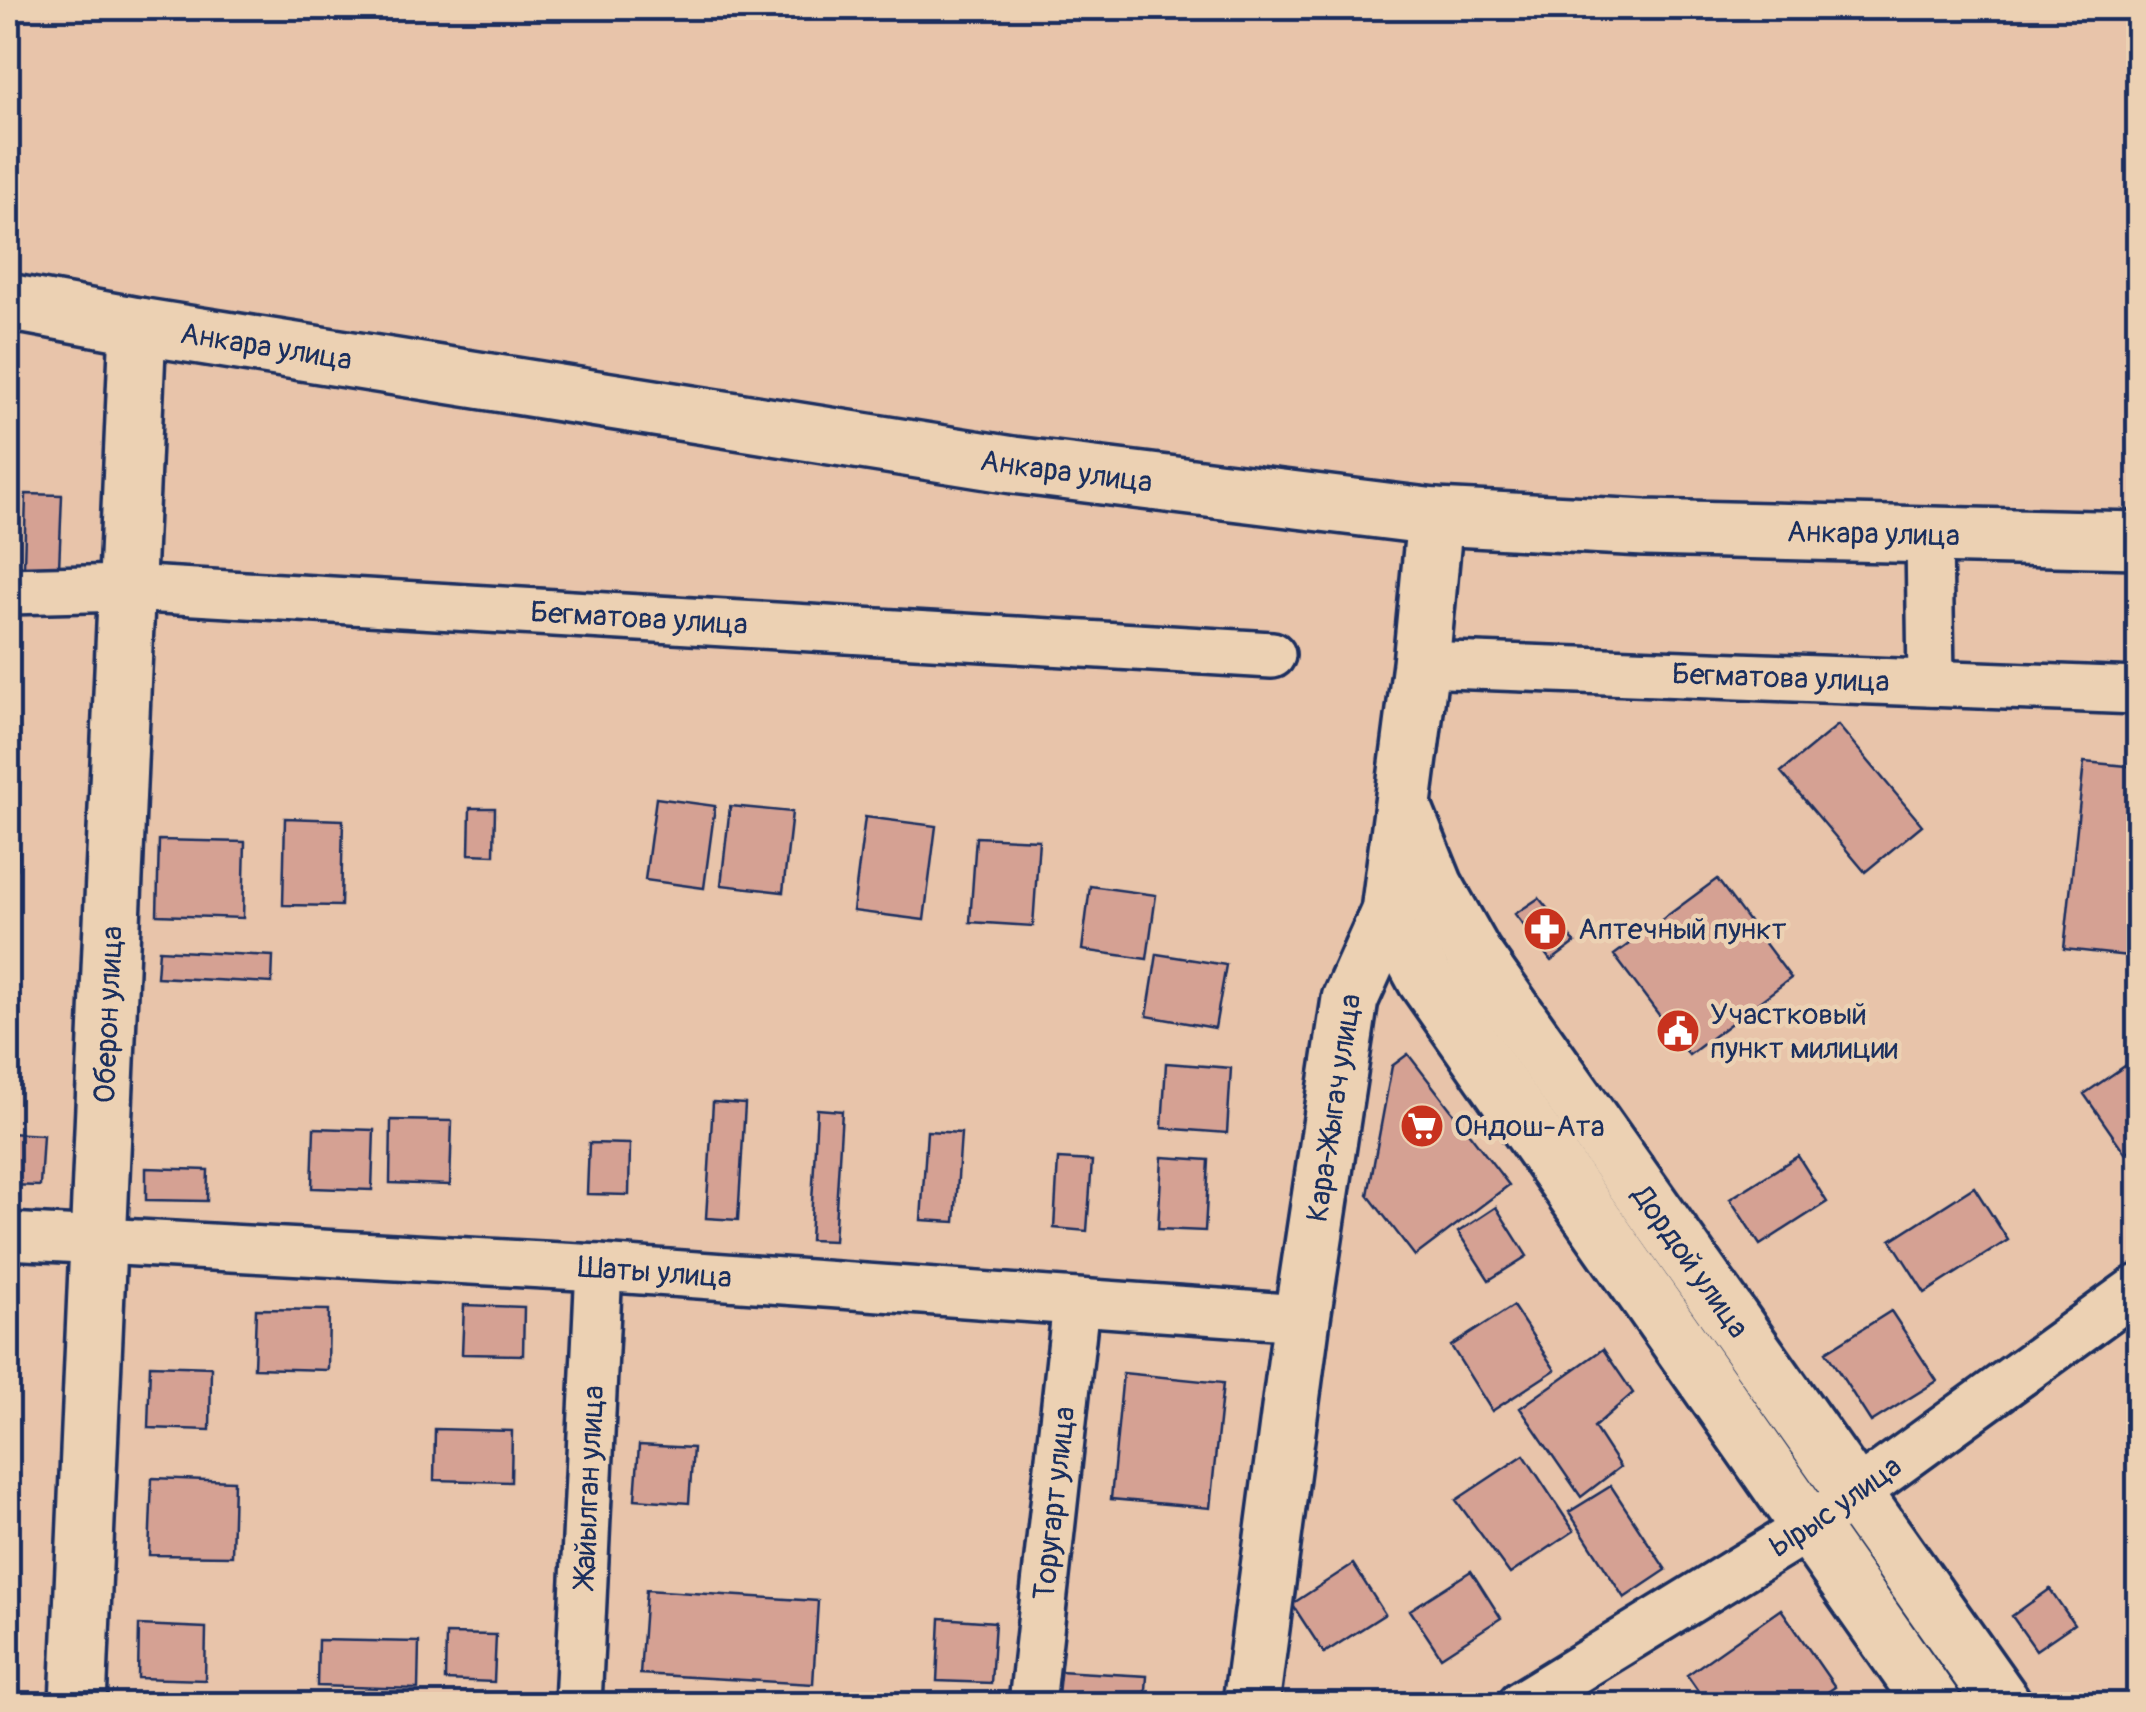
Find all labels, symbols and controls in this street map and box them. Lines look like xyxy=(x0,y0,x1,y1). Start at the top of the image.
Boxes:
street label: Анкара улица xyxy=(178,315,355,378)
street label: Анкара улица xyxy=(978,442,1155,501)
street label: Анкара улица xyxy=(1786,513,1960,554)
street label: Бегматова улица xyxy=(529,593,749,643)
street label: Бегматова улица xyxy=(1671,655,1890,700)
pharmacy icon: Аптечный пункт xyxy=(1522,906,1568,952)
place label: Аптечный пункт xyxy=(1578,911,1786,948)
street label: Оберон улица xyxy=(86,925,130,1104)
street label: Кара-Жыгач улица xyxy=(1298,991,1369,1224)
place label: Участковый пункт милиции xyxy=(1710,996,1898,1067)
public building icon: Участковый пункт милиции xyxy=(1655,1008,1701,1054)
supermarket icon: Ондош-Ата xyxy=(1399,1103,1445,1149)
place label: Ондош-Ата xyxy=(1454,1108,1605,1145)
street label: Дордой улица xyxy=(1624,1178,1757,1345)
street label: Шаты улица xyxy=(577,1248,733,1296)
street label: Жайылган улица xyxy=(565,1385,612,1592)
street label: Торугарт улица xyxy=(1025,1405,1083,1602)
street label: Ырыс улица xyxy=(1764,1448,1909,1565)

